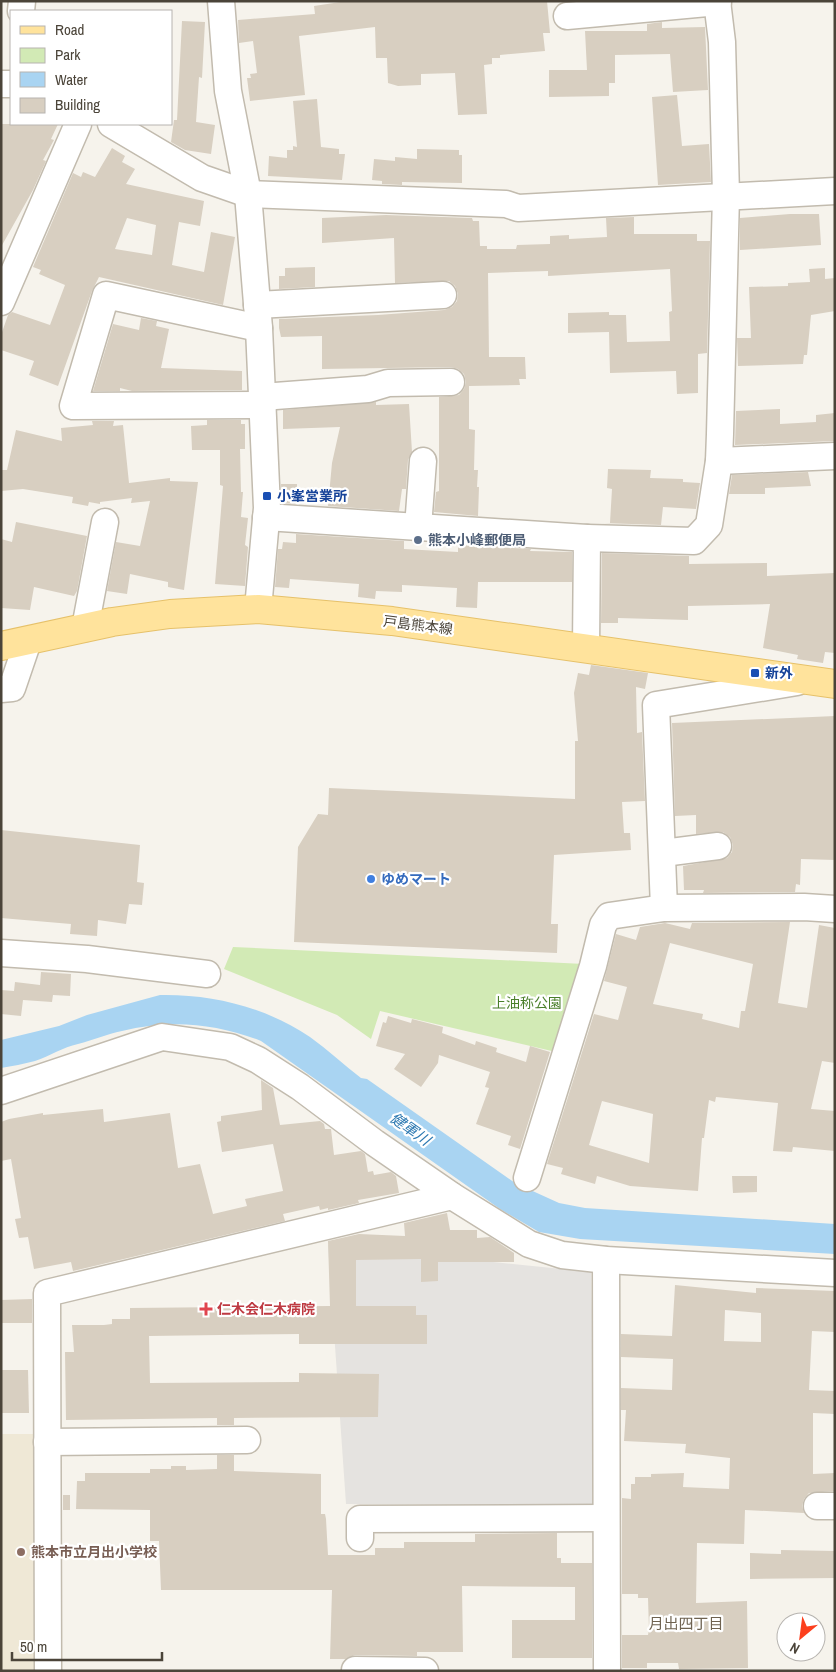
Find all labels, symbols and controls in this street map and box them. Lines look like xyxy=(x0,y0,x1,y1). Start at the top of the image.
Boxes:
legend xyxy=(10,10,172,125)
text: Road xyxy=(55,19,84,40)
text: Park xyxy=(55,44,81,65)
text: Water xyxy=(55,69,87,90)
text: Building xyxy=(55,94,100,115)
place label: 小峯営業所 xyxy=(277,487,347,505)
marker: 小峯営業所 xyxy=(261,490,273,502)
place label: 熊本小峰郵便局 xyxy=(428,531,526,549)
marker: 熊本小峰郵便局 xyxy=(412,534,424,546)
street label: 戸島熊本線 xyxy=(382,612,454,638)
place label: 新外 xyxy=(765,664,793,682)
marker: 新外 xyxy=(749,667,761,679)
place label: ゆめマート xyxy=(381,870,451,888)
marker: ゆめマート xyxy=(365,873,377,885)
park label: 上油称公園 xyxy=(492,994,562,1012)
water label: 健軍川 xyxy=(386,1107,436,1151)
place label: 仁木会仁木病院 xyxy=(217,1300,315,1318)
marker: 仁木会仁木病院 xyxy=(199,1302,213,1316)
place label: 熊本市立月出小学校 xyxy=(31,1543,157,1561)
marker: 熊本市立月出小学校 xyxy=(15,1546,27,1558)
north arrow xyxy=(776,1612,826,1662)
district label: 月出四丁目 xyxy=(648,1613,724,1634)
scale bar xyxy=(12,1630,162,1662)
text: 50 m xyxy=(20,1636,47,1657)
text: N xyxy=(787,1638,803,1658)

